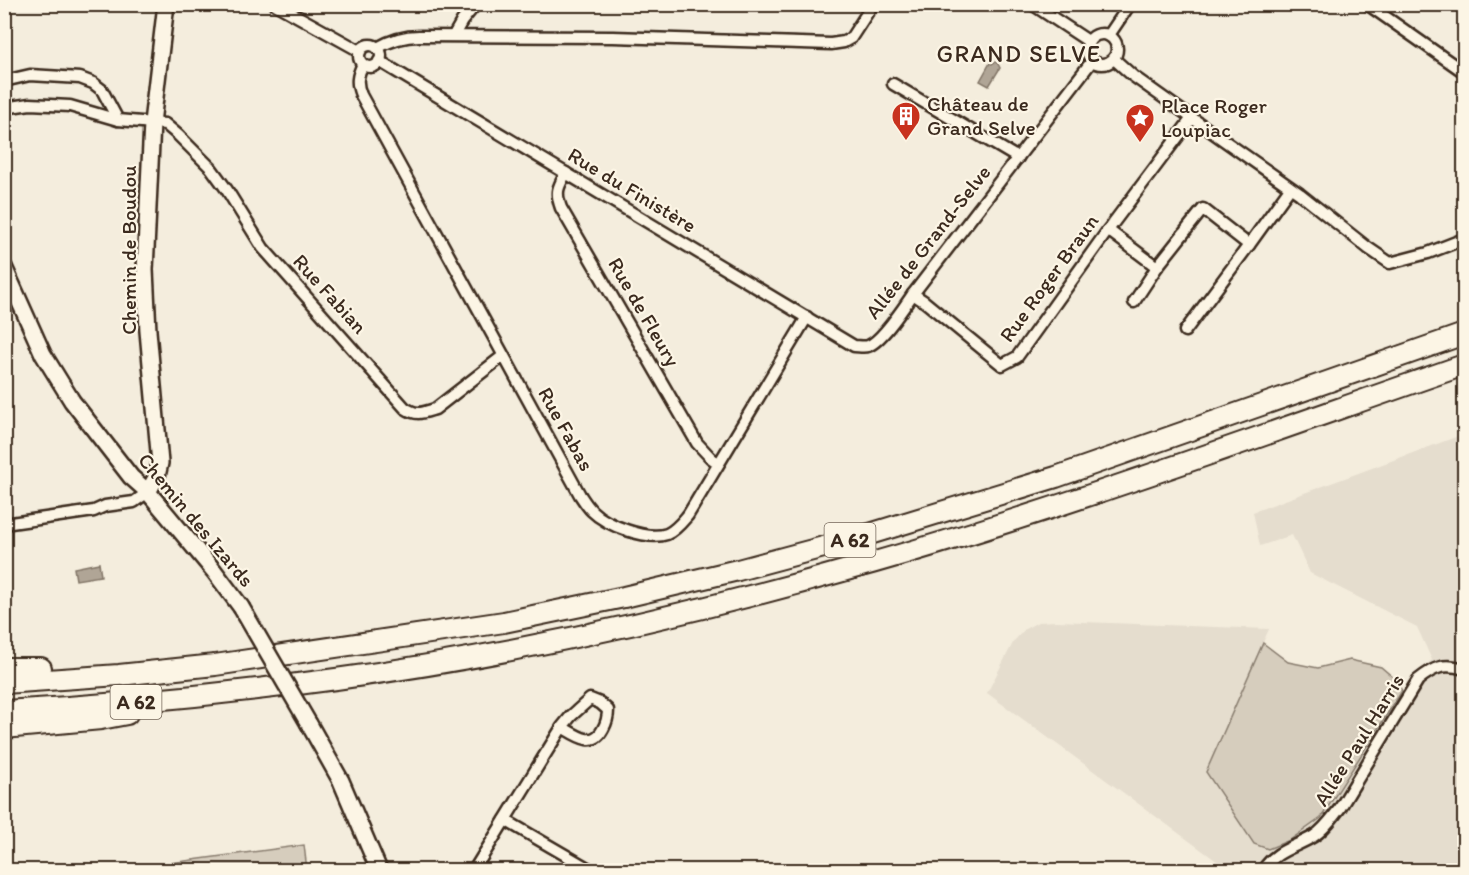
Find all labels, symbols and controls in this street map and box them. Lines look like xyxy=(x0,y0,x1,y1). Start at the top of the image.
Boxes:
district label: GRAND SELVE xyxy=(936,39,1102,68)
place label: Château de Grand Selve xyxy=(927,91,1036,140)
place label: Place Roger Loupiac xyxy=(1161,93,1268,142)
building icon: Château de Grand Selve xyxy=(890,100,922,142)
place icon: Place Roger Loupiac xyxy=(1124,102,1156,144)
street label: Rue du Finistère xyxy=(564,141,701,238)
street label: Allée de Grand-Selve xyxy=(860,160,995,324)
street label: Chemin de Boudou xyxy=(116,165,141,335)
street label: Rue Roger Braun xyxy=(994,209,1103,347)
street label: Rue Fabian xyxy=(288,249,373,339)
street label: Rue de Fleury xyxy=(603,253,686,371)
street label: Rue Fabas xyxy=(533,382,600,475)
street label: Chemin des Izards xyxy=(133,448,260,592)
road number: A 62 xyxy=(824,523,876,557)
street label: Allée Paul Harris xyxy=(1308,669,1409,810)
road number: A 62 xyxy=(110,685,162,719)

